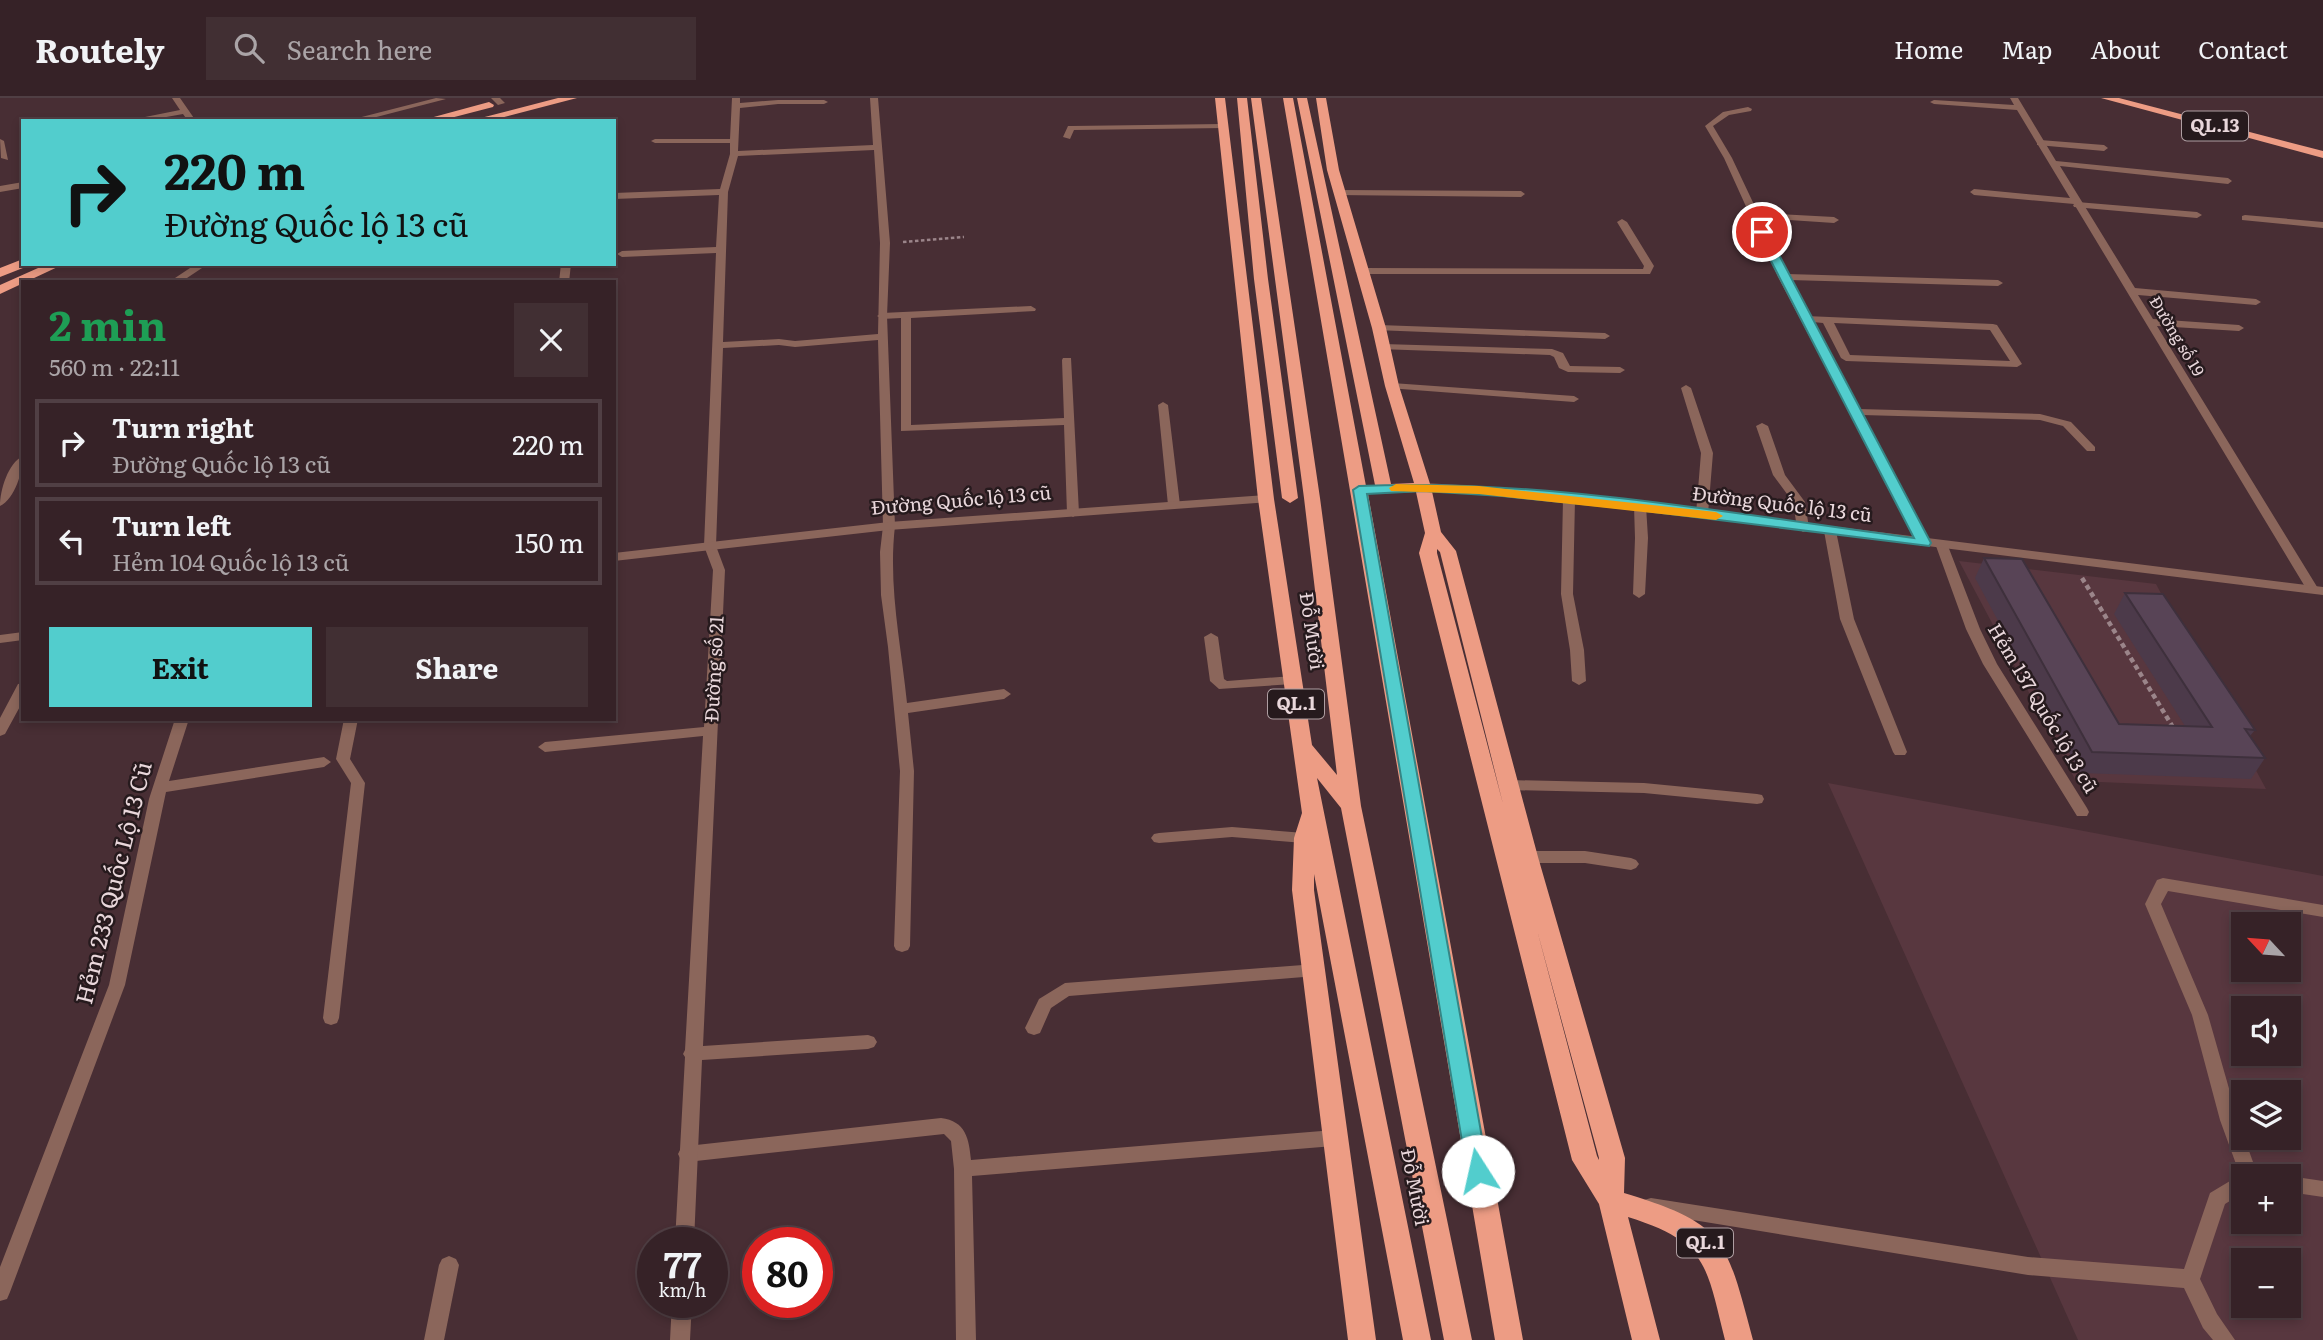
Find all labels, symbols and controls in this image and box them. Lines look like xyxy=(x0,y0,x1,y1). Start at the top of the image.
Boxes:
search box xyxy=(206,17,696,80)
text: Routely xyxy=(35,24,164,73)
icon: search xyxy=(230,29,268,67)
text: Search here xyxy=(286,29,432,68)
text: Home xyxy=(1894,31,1963,66)
text: Map xyxy=(2001,31,2052,66)
text: About xyxy=(2090,31,2160,66)
text: Contact xyxy=(2198,31,2288,66)
road number: QL.13 xyxy=(2182,111,2248,140)
text: 220 m xyxy=(164,132,305,205)
icon: right xyxy=(49,147,140,238)
text: Đường Quốc lộ 13 cũ xyxy=(164,199,469,247)
pin xyxy=(1732,202,1792,262)
icon: arrive xyxy=(1743,213,1781,251)
street label: Đường số 19 xyxy=(2144,291,2211,380)
text: 2 min xyxy=(49,292,166,354)
button: close xyxy=(514,303,588,377)
text: 560 m · 22:11 xyxy=(49,349,180,383)
text: Turn right xyxy=(112,407,254,446)
icon: right xyxy=(53,424,91,462)
text: 220 m xyxy=(512,424,584,463)
text: Đường Quốc lộ 13 cũ xyxy=(112,446,331,480)
street label: Đường Quốc lộ 13 cũ xyxy=(870,477,1052,521)
street label: Đường Quốc lộ 13 cũ xyxy=(1691,478,1874,528)
text: Turn left xyxy=(112,505,231,544)
icon: left xyxy=(53,522,91,560)
text: 150 m xyxy=(515,522,584,561)
text: Hẻm 104 Quốc lộ 13 cũ xyxy=(112,544,349,578)
street label: Đỗ Mười xyxy=(1294,590,1332,672)
street label: Đường số 21 xyxy=(696,615,730,723)
street label: Hẻm 137 Quốc lộ 13 cũ xyxy=(1982,617,2106,798)
button: Exit xyxy=(49,627,312,707)
button: Share xyxy=(326,627,588,707)
road number: QL.1 xyxy=(1268,690,1324,718)
street label: Hẻm 233 Quốc Lộ 13 Cũ xyxy=(65,757,159,1008)
north arrow xyxy=(2231,912,2301,982)
map controls xyxy=(2231,912,2301,1318)
button: sound xyxy=(2231,996,2301,1066)
button: layers xyxy=(2231,1080,2301,1150)
position arrow xyxy=(1441,1134,1515,1208)
street label: Đỗ Mười xyxy=(1395,1146,1437,1228)
button: + xyxy=(2231,1164,2301,1234)
speed limit sign: 80 xyxy=(742,1227,833,1318)
road number: QL.1 xyxy=(1677,1228,1733,1258)
text: 77 xyxy=(663,1237,702,1289)
button: − xyxy=(2231,1248,2301,1318)
text: km/h xyxy=(659,1276,706,1303)

